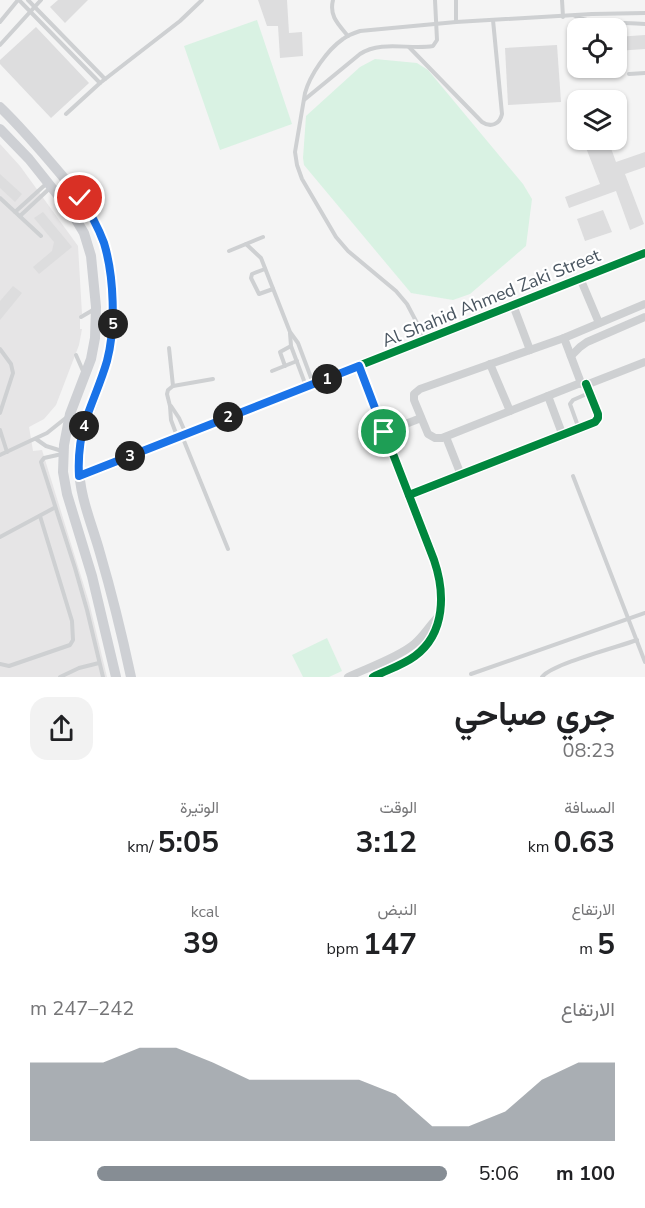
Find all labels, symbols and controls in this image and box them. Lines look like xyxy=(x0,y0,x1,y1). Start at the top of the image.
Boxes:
map controls xyxy=(567,18,627,150)
button: locate xyxy=(567,18,627,78)
button: layers xyxy=(567,90,627,150)
pin xyxy=(54,172,105,223)
icon: check xyxy=(63,181,96,214)
street label: Al Shahid Ahmed Zaki Street xyxy=(378,243,605,353)
pin: 5 xyxy=(98,309,128,339)
text: 5 xyxy=(108,313,118,335)
pin: 1 xyxy=(312,364,342,394)
text: 1 xyxy=(322,368,332,390)
pin: 2 xyxy=(213,402,243,432)
text: 2 xyxy=(223,406,233,428)
pin xyxy=(358,406,409,457)
pin: 4 xyxy=(69,411,99,441)
text: 4 xyxy=(79,415,89,437)
icon: arrive xyxy=(367,415,400,448)
pin: 3 xyxy=(115,441,145,471)
text: 3 xyxy=(125,445,135,467)
text: جري صباحي xyxy=(454,692,615,737)
button: share xyxy=(30,697,93,760)
text: 08:23 xyxy=(562,737,615,764)
text: الوتيرة xyxy=(180,797,219,819)
text: الوقت xyxy=(379,797,417,819)
text: المسافة xyxy=(564,797,615,819)
text: 5:05 xyxy=(158,822,219,863)
text: 3:12 xyxy=(356,822,417,863)
text: 0.63 xyxy=(554,822,615,863)
text: /km xyxy=(127,836,158,858)
text: km xyxy=(528,836,554,858)
text: النبض xyxy=(377,899,417,921)
text: الارتفاع xyxy=(572,899,615,921)
text: kcal xyxy=(191,901,219,923)
text: 39 xyxy=(183,923,219,964)
text: 147 xyxy=(363,924,417,965)
text: 5 xyxy=(597,924,615,965)
text: bpm xyxy=(327,938,363,960)
text: m xyxy=(579,938,597,960)
text: 242–247 m xyxy=(30,995,134,1022)
text: الارتفاع xyxy=(561,996,615,1023)
text: 5:06 xyxy=(478,1160,519,1187)
text: 100 m xyxy=(556,1160,615,1187)

